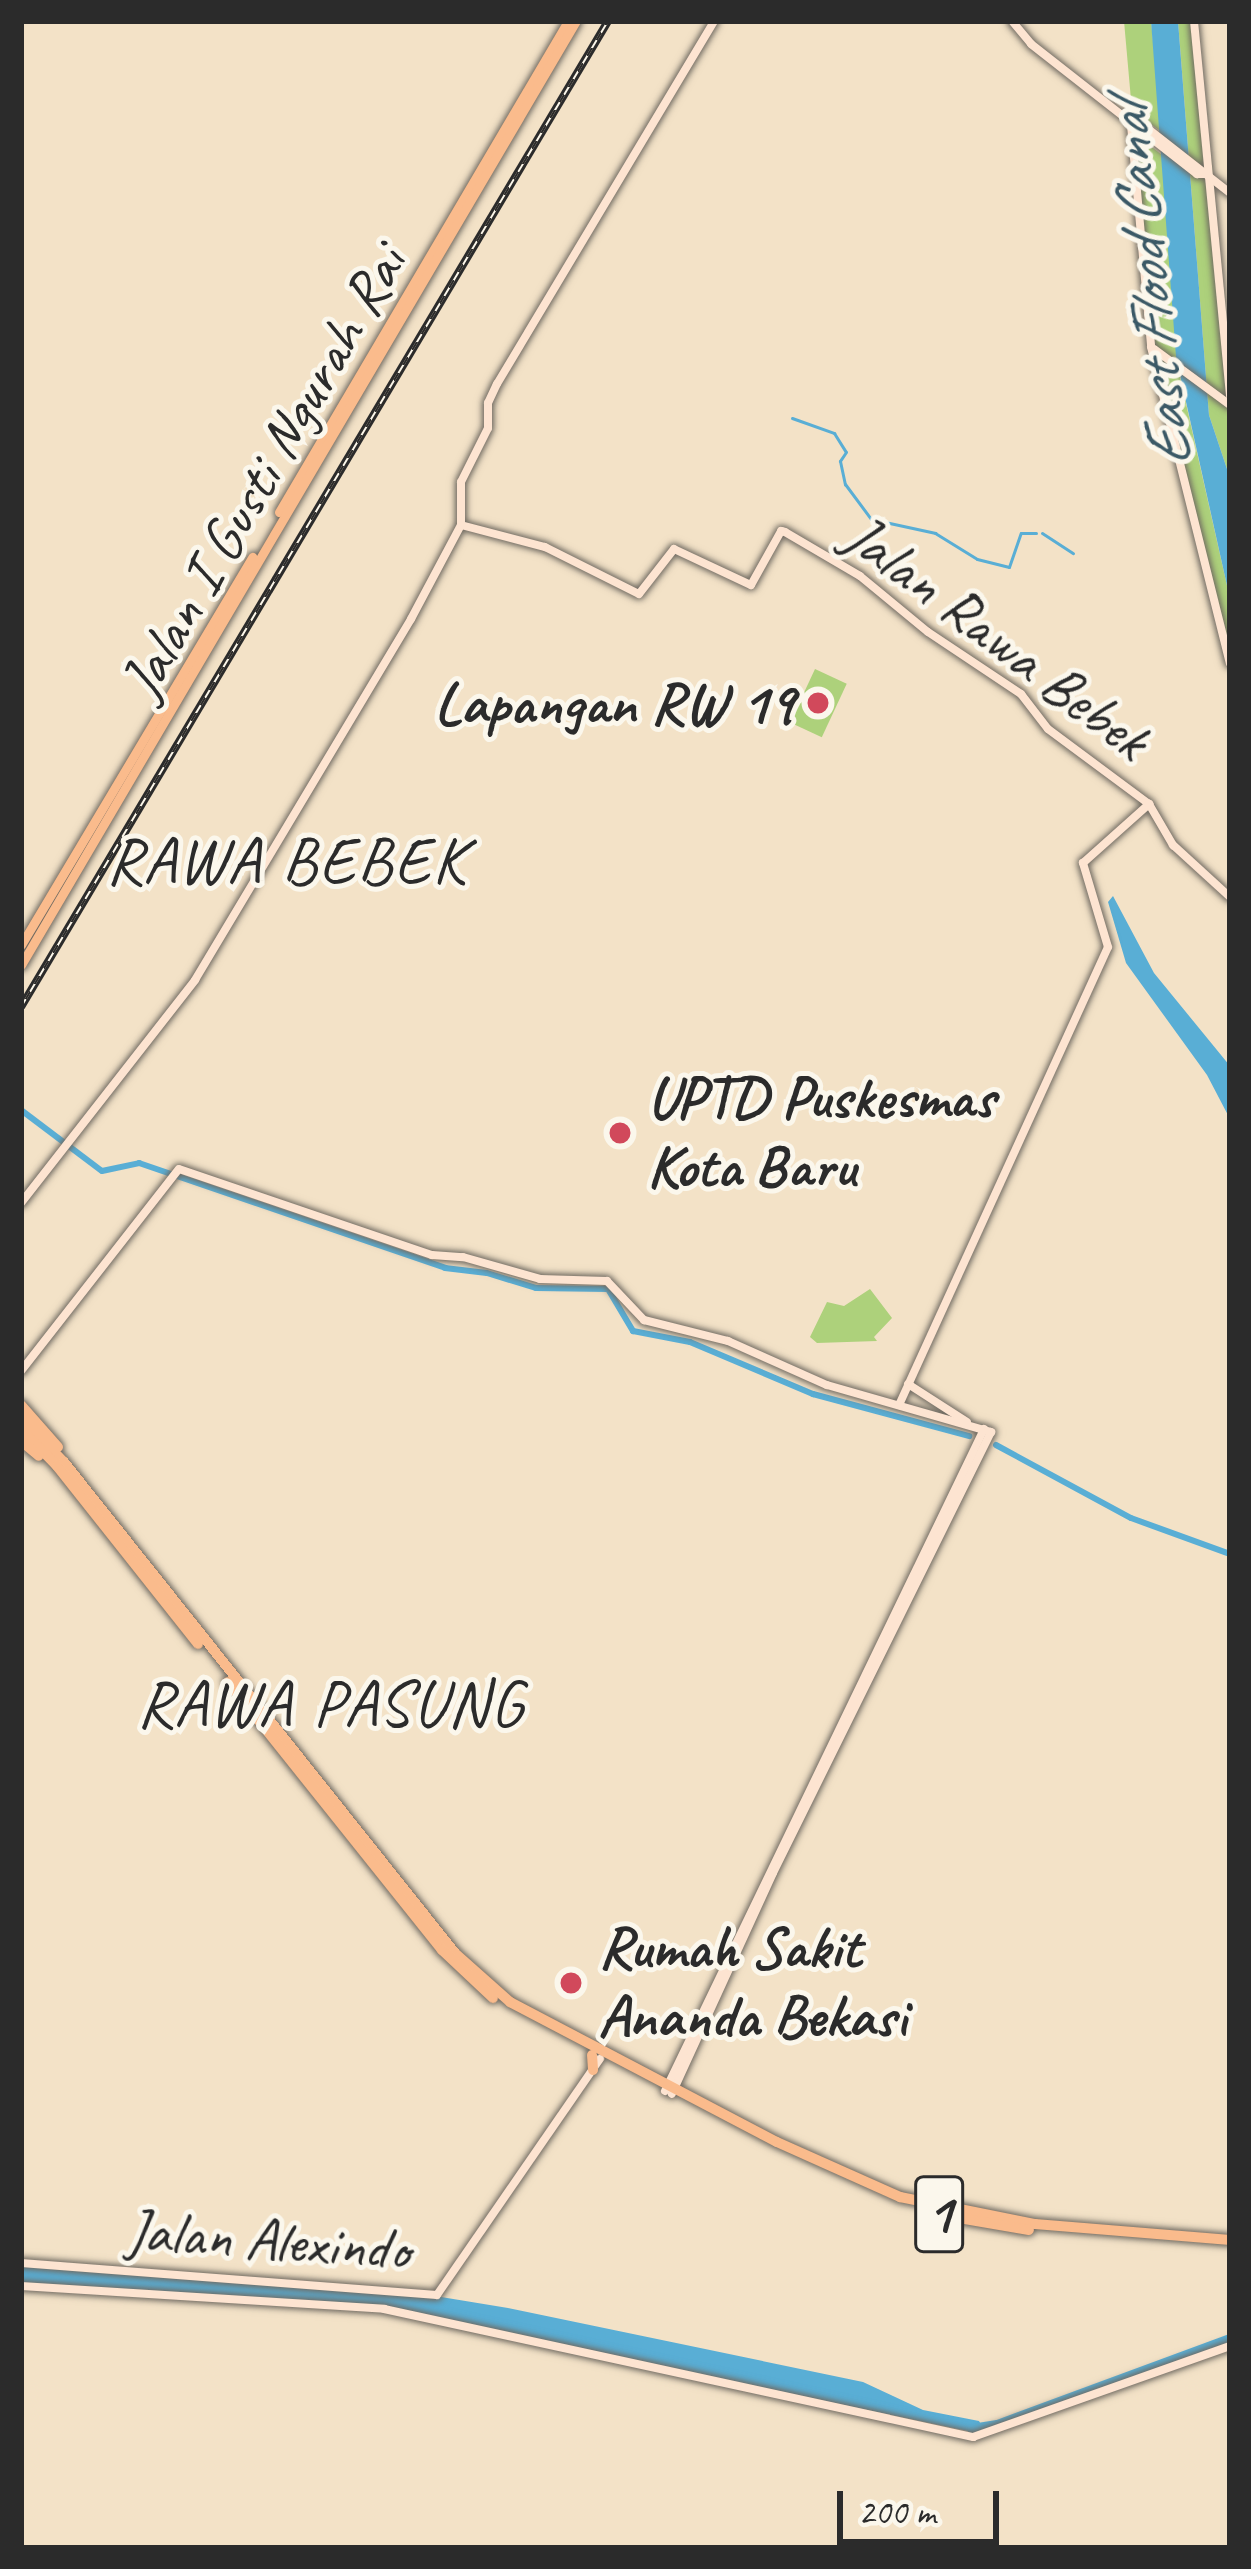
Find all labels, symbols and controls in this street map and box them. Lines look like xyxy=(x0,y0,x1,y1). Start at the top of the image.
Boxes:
water label: East Flood Canal xyxy=(1089,101,1209,473)
street label: Jalan I Gusti Ngurah Rai xyxy=(104,232,422,712)
street label: Jalan Rawa Bebek xyxy=(830,498,1164,776)
place label: Lapangan RW 19 xyxy=(434,667,794,739)
marker: Lapangan RW 19 xyxy=(805,690,831,716)
district label: RAWA BEBEK xyxy=(106,821,468,901)
place label: UPTD Puskesmas Kota Baru xyxy=(647,1062,994,1203)
marker: UPTD Puskesmas Kota Baru xyxy=(604,1117,636,1149)
district label: RAWA PASUNG xyxy=(137,1664,525,1744)
place label: Rumah Sakit Ananda Bekasi xyxy=(598,1912,904,2053)
marker: Rumah Sakit Ananda Bekasi xyxy=(555,1967,587,1999)
road number: 1 xyxy=(912,2163,966,2265)
street label: Jalan Alexindo xyxy=(124,2194,412,2286)
scale bar xyxy=(843,2467,1005,2541)
text: 200 m xyxy=(858,2489,935,2535)

